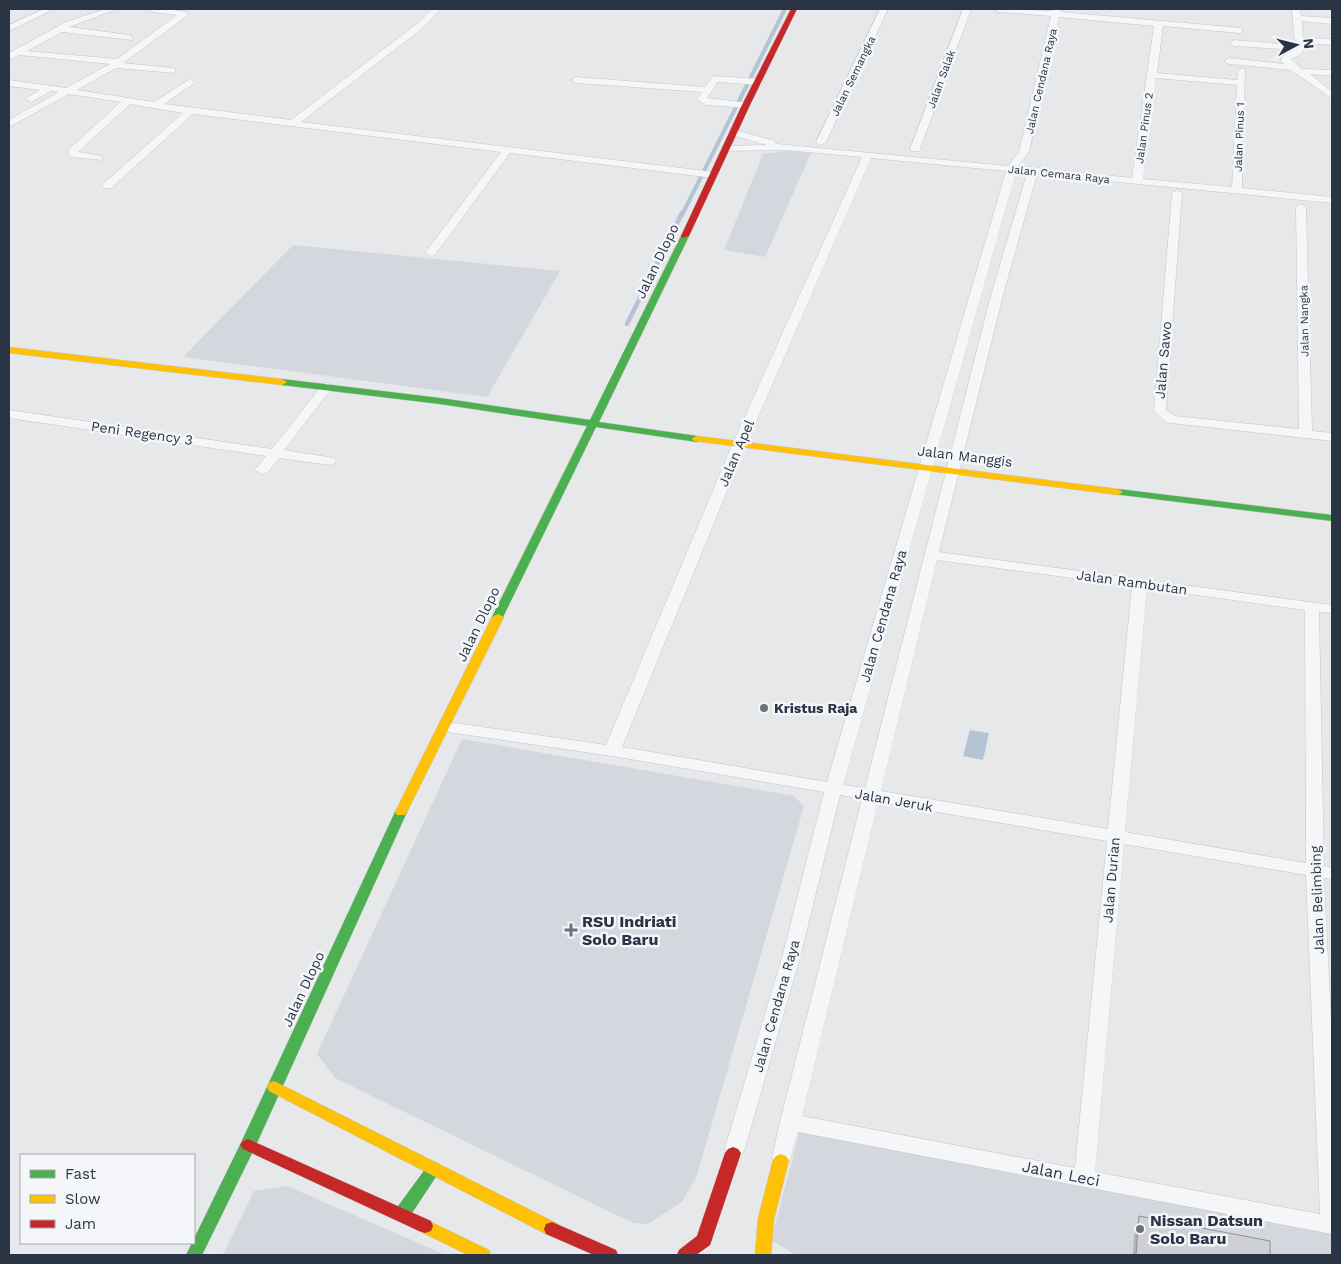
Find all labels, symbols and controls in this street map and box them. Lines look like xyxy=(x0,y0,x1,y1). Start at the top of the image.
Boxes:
north arrow xyxy=(1271,20,1321,70)
street label: Jalan Cendana Raya xyxy=(1023,27,1060,135)
street label: Jalan Semangka xyxy=(828,34,878,118)
text: N xyxy=(1300,37,1317,50)
street label: Jalan Salak xyxy=(925,48,958,110)
street label: Jalan Pinus 2 xyxy=(1133,92,1156,164)
street label: Jalan Pinus 1 xyxy=(1232,102,1247,172)
street label: Jalan Cemara Raya xyxy=(1008,163,1110,186)
street label: Jalan Dlopo xyxy=(632,221,682,301)
street label: Jalan Nangka xyxy=(1297,285,1312,357)
street label: Jalan Sawo xyxy=(1152,321,1174,399)
street label: Jalan Apel xyxy=(715,417,758,489)
street label: Peni Regency 3 xyxy=(90,418,194,448)
street label: Jalan Manggis xyxy=(917,442,1013,470)
street label: Jalan Cendana Raya xyxy=(856,548,910,684)
street label: Jalan Rambutan xyxy=(1076,566,1188,598)
street label: Jalan Dlopo xyxy=(453,584,503,664)
place label: Kristus Raja xyxy=(774,700,858,716)
marker: Kristus Raja xyxy=(758,702,770,714)
street label: Jalan Jeruk xyxy=(854,785,934,815)
street label: Jalan Durian xyxy=(1099,836,1123,924)
street label: Jalan Belimbing xyxy=(1307,845,1327,954)
place label: RSU Indriati Solo Baru xyxy=(582,912,676,949)
marker: RSU Indriati Solo Baru xyxy=(564,923,578,937)
street label: Jalan Cendana Raya xyxy=(749,938,803,1074)
street label: Jalan Dlopo xyxy=(279,949,327,1029)
legend xyxy=(20,1154,195,1244)
street label: Jalan Leci xyxy=(1020,1157,1101,1190)
text: Fast xyxy=(65,1165,97,1183)
text: Slow xyxy=(65,1190,101,1208)
place label: Nissan Datsun Solo Baru xyxy=(1150,1211,1263,1248)
text: Jam xyxy=(65,1215,96,1233)
marker: Nissan Datsun Solo Baru xyxy=(1134,1223,1146,1235)

